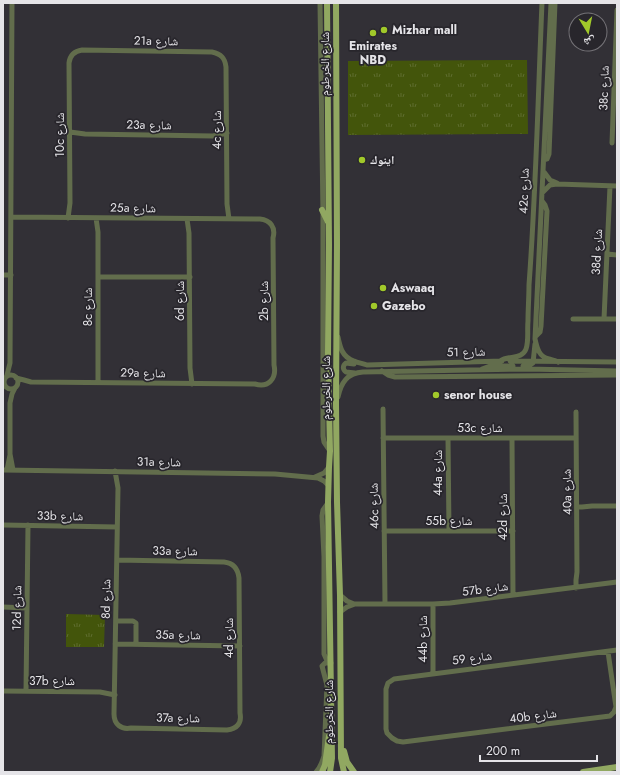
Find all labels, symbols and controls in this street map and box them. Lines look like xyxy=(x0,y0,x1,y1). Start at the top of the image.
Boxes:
north arrow xyxy=(568,12,608,52)
place label: Mizhar mall xyxy=(392,21,457,39)
marker: Mizhar mall xyxy=(379,25,389,35)
marker: Emirates NBD xyxy=(368,28,378,38)
street label: 21a شارع xyxy=(134,32,178,50)
street label: شارع الخرطوم xyxy=(316,32,334,96)
text: ش xyxy=(582,33,597,51)
place label: Emirates NBD xyxy=(349,37,398,69)
street label: 38c شارع xyxy=(594,65,614,111)
street label: 4c شارع xyxy=(208,110,226,150)
street label: 10c شارع xyxy=(51,113,69,157)
street label: 23a شارع xyxy=(126,116,172,134)
place label: اينوك xyxy=(370,151,394,169)
marker: اينوك xyxy=(357,155,367,165)
street label: 42c شارع xyxy=(514,168,534,214)
street label: 25a شارع xyxy=(110,199,156,217)
street label: 38d شارع xyxy=(587,228,607,276)
place label: Aswaaq xyxy=(390,279,435,297)
street label: 6d شارع xyxy=(171,281,189,321)
street label: 2b شارع xyxy=(255,281,273,321)
marker: Aswaaq xyxy=(378,283,388,293)
street label: 8c شارع xyxy=(79,288,97,326)
place label: Gazebo xyxy=(382,297,426,315)
marker: Gazebo xyxy=(369,301,379,311)
street label: شارع 51 xyxy=(447,343,486,361)
street label: شارع الخرطوم xyxy=(317,356,335,420)
street label: 29a شارع xyxy=(120,364,166,382)
place label: senor house xyxy=(444,386,512,404)
marker: senor house xyxy=(431,390,441,400)
street label: 53c شارع xyxy=(457,419,503,437)
street label: 44a شارع xyxy=(429,450,447,496)
street label: 31a شارع xyxy=(137,453,181,471)
street label: 40a شارع xyxy=(558,469,576,515)
street label: 46c شارع xyxy=(365,483,383,529)
street label: 42d شارع xyxy=(494,493,512,541)
street label: 33b شارع xyxy=(37,507,83,525)
street label: 55b شارع xyxy=(426,512,473,530)
street label: 33a شارع xyxy=(152,542,198,560)
street label: 57b شارع xyxy=(461,577,509,601)
street label: 8d شارع xyxy=(97,579,115,619)
street label: 12d شارع xyxy=(8,585,26,631)
street label: 44b شارع xyxy=(414,615,432,663)
street label: 4d شارع xyxy=(220,618,238,658)
street label: 35a شارع xyxy=(155,626,201,644)
street label: شارع 59 xyxy=(451,647,493,669)
street label: 37b شارع xyxy=(29,672,75,690)
street label: شارع الخرطوم xyxy=(320,680,338,744)
street label: 40b شارع xyxy=(508,704,558,728)
street label: 37a شارع xyxy=(156,709,200,727)
scale bar xyxy=(480,737,597,763)
text: 200 m xyxy=(486,742,520,760)

